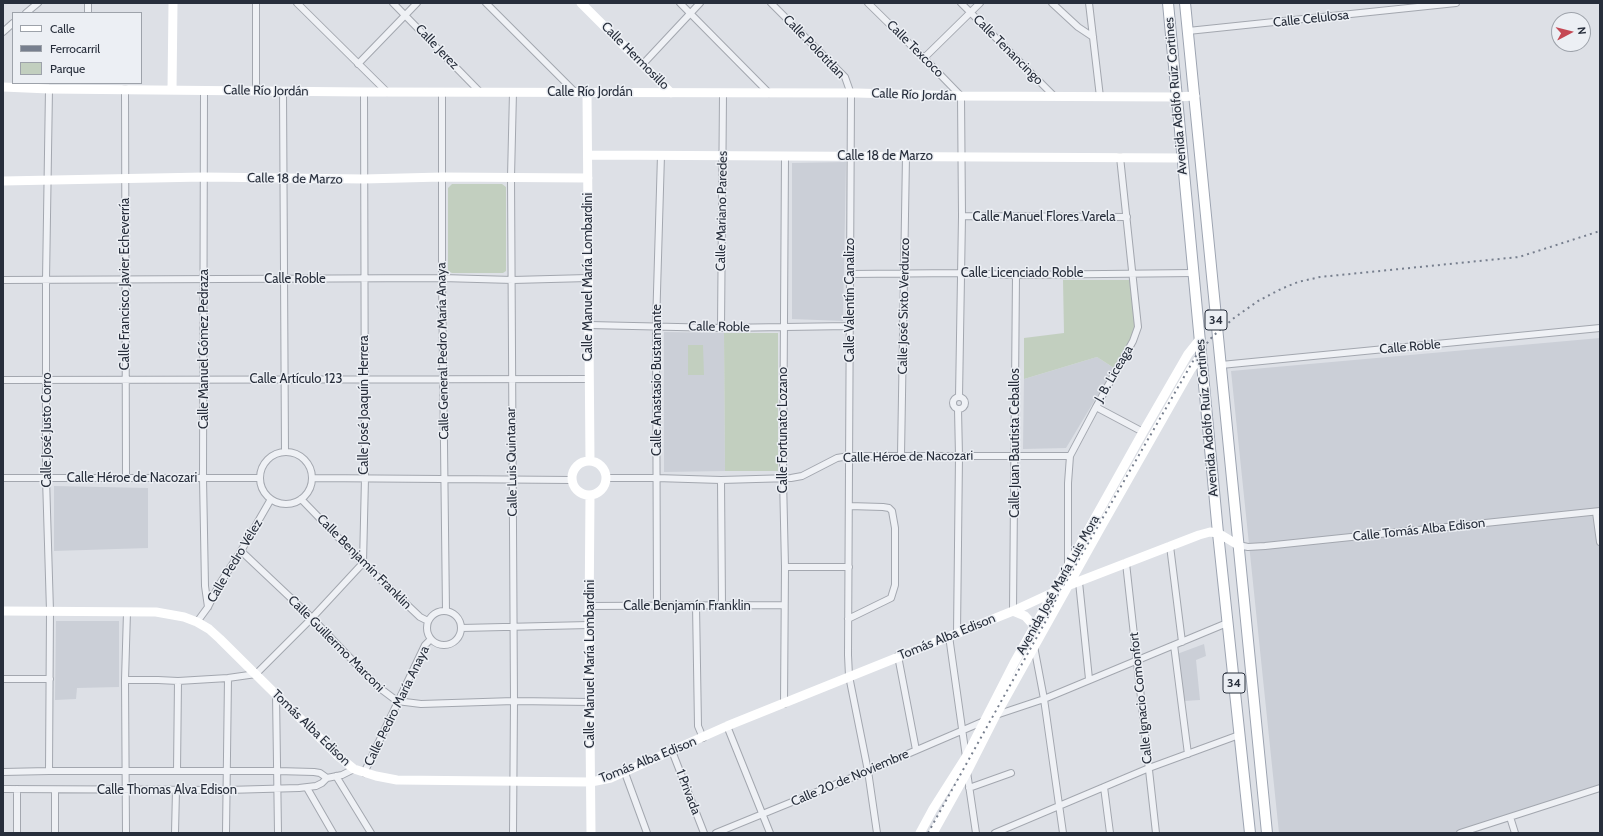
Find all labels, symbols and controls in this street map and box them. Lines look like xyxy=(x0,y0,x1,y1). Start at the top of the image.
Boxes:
street label: Calle Celulosa xyxy=(1272,7,1350,31)
legend xyxy=(12,12,142,84)
street label: Calle Polotitlan xyxy=(780,12,848,82)
street label: Calle Tenancingo xyxy=(970,12,1046,88)
north arrow xyxy=(1551,12,1591,52)
street label: Avenida Adolfo Ruíz Cortines xyxy=(1161,16,1191,176)
street label: Calle Texcoco xyxy=(883,17,947,81)
street label: Calle Hermosillo xyxy=(598,19,672,93)
text: Calle xyxy=(50,21,75,36)
street label: Calle Jerez xyxy=(412,21,462,73)
text: N xyxy=(1574,26,1589,35)
text: Ferrocarril xyxy=(50,41,100,56)
text: Parque xyxy=(50,61,85,76)
street label: Calle Río Jordán xyxy=(223,82,309,100)
street label: Calle Río Jordán xyxy=(547,84,633,100)
street label: Calle Río Jordán xyxy=(871,86,957,104)
street label: Calle 18 de Marzo xyxy=(837,148,933,164)
street label: Calle Mariano Paredes xyxy=(713,151,731,271)
street label: Calle 18 de Marzo xyxy=(247,170,343,188)
street label: Calle Manuel María Lombardini xyxy=(580,193,596,361)
street label: Calle Francisco Javier Echeverría xyxy=(117,198,133,370)
street label: Calle Manuel Flores Varela xyxy=(973,209,1115,225)
street label: Calle Valentín Canalizo xyxy=(842,238,858,362)
street label: Calle José Sixto Verduzco xyxy=(895,238,913,374)
street label: Calle General Pedro María Anaya xyxy=(434,262,452,440)
street label: Calle Licenciado Roble xyxy=(961,265,1083,281)
street label: Calle Manuel Gómez Pedraza xyxy=(196,269,212,429)
street label: Calle Roble xyxy=(264,271,326,287)
street label: Calle Anastasio Bustamante xyxy=(649,304,665,456)
road number: 34 xyxy=(1205,310,1227,330)
street label: Calle Roble xyxy=(688,319,750,335)
street label: Calle José Joaquín Herrera xyxy=(356,335,372,475)
street label: Calle Roble xyxy=(1379,337,1441,357)
street label: Avenida Adolfo Ruíz Cortines xyxy=(1192,338,1222,498)
street label: J. B. Liceaga xyxy=(1091,343,1137,405)
street label: Calle Fortunato Lozano xyxy=(775,367,791,493)
street label: Calle Juan Bautista Ceballos xyxy=(1007,368,1023,518)
street label: Calle Artículo 123 xyxy=(249,371,343,387)
street label: Calle José Justo Corro xyxy=(39,372,55,488)
street label: Calle Luis Quintanar xyxy=(503,407,521,517)
street label: Calle Héroe de Nacozari xyxy=(843,448,973,466)
street label: Calle Héroe de Nacozari xyxy=(67,470,197,486)
street label: Calle Benjamín Franklin xyxy=(313,511,415,613)
street label: Avenida José María Luis Mora xyxy=(1013,513,1103,657)
street label: Calle Tomás Alba Edison xyxy=(1352,515,1486,545)
street label: Calle Pedro Vélez xyxy=(204,516,266,606)
street label: Calle Manuel María Lombardini xyxy=(582,580,598,748)
street label: Calle Guillermo Marconi xyxy=(284,592,388,696)
street label: Calle Benjamín Franklin xyxy=(623,598,751,614)
street label: Tomás Alba Edison xyxy=(896,610,998,664)
street label: Calle Ignacio Comonfort xyxy=(1126,631,1156,765)
street label: Calle Pedro María Anaya xyxy=(361,643,433,769)
road number: 34 xyxy=(1223,673,1245,693)
street label: Tomás Alba Edison xyxy=(268,687,354,769)
street label: Tomás Alba Edison xyxy=(597,733,699,787)
street label: Calle 20 de Noviembre xyxy=(789,746,911,810)
street label: 1 Privada xyxy=(672,767,704,817)
street label: Calle Thomas Alva Edison xyxy=(97,782,237,798)

